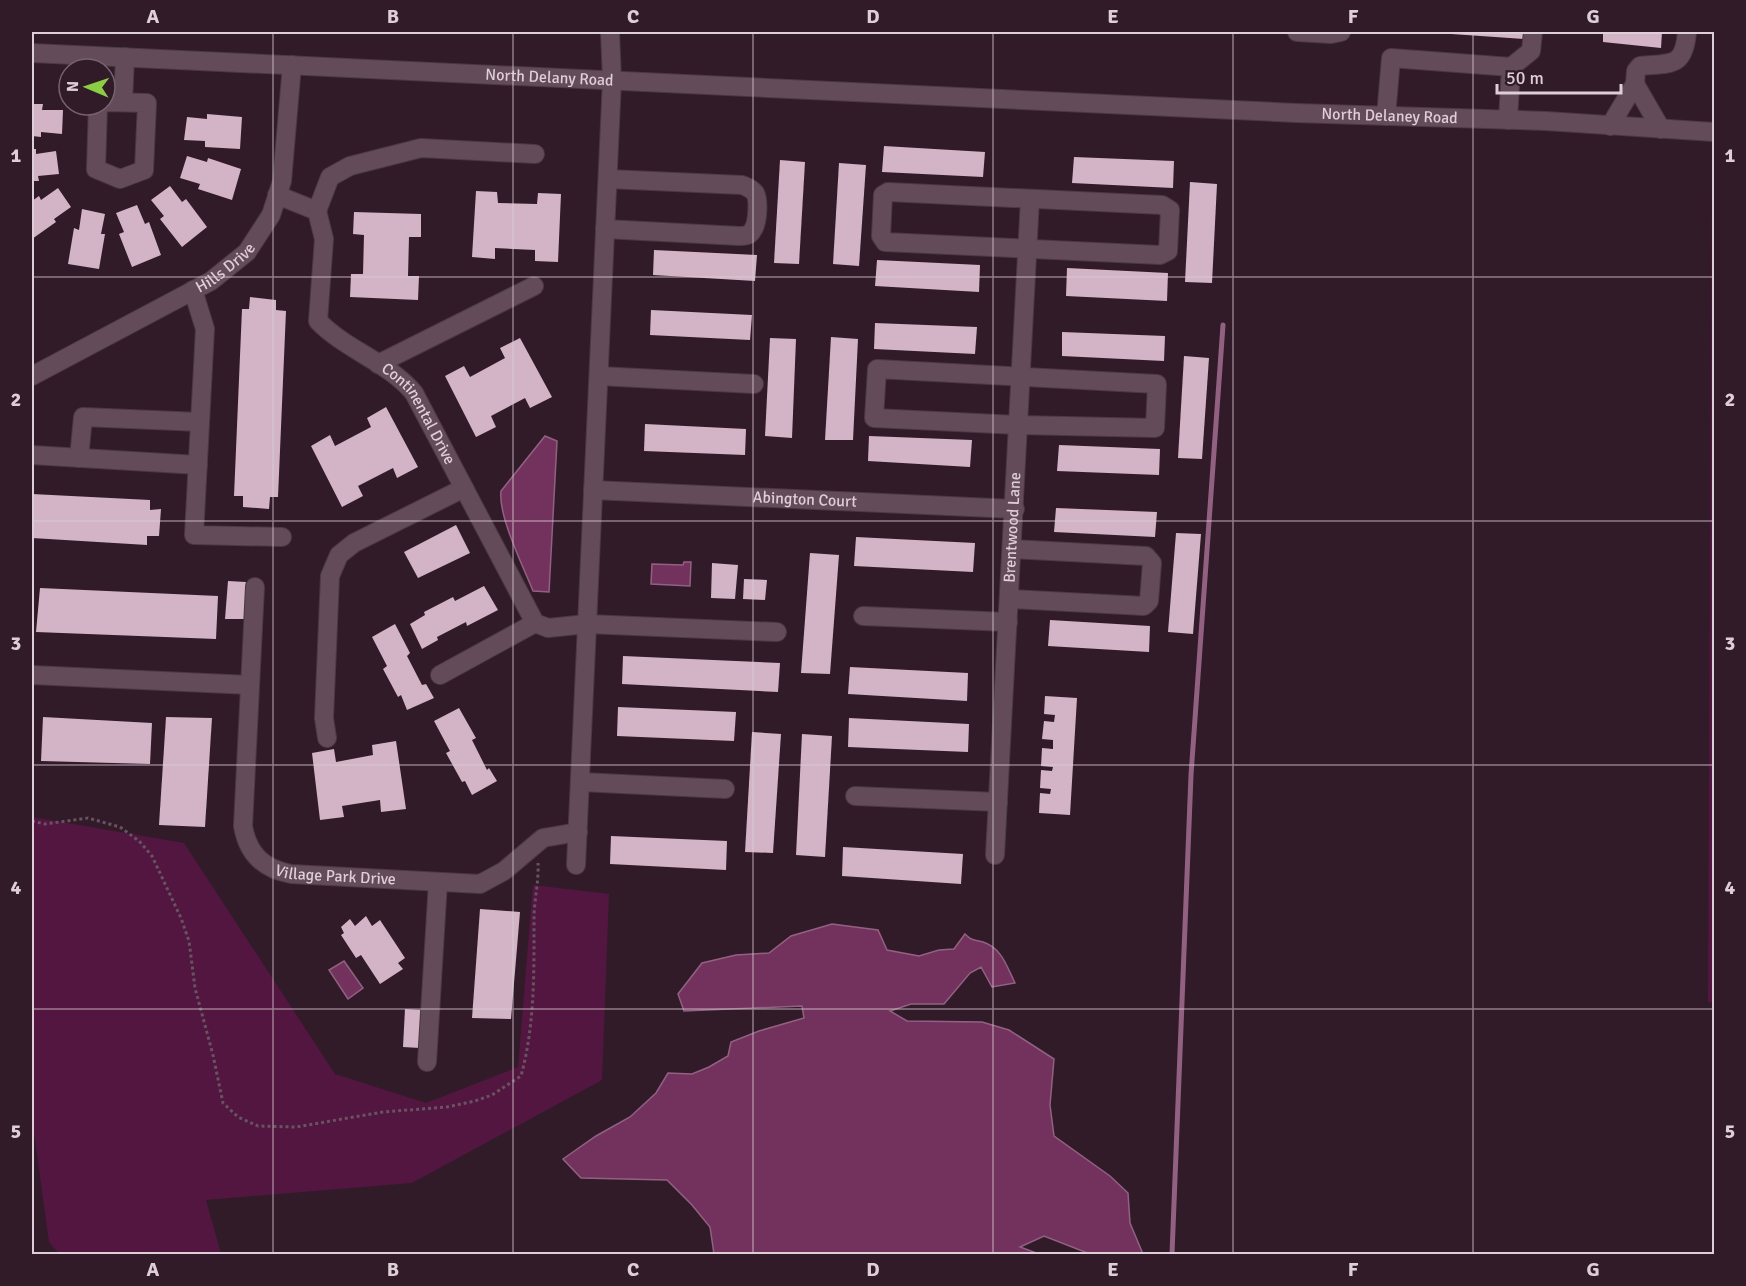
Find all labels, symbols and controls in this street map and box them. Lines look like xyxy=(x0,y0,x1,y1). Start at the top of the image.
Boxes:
text: A xyxy=(147,4,160,29)
text: B xyxy=(387,4,399,29)
text: C xyxy=(627,4,639,29)
text: D xyxy=(866,4,880,29)
text: E xyxy=(1107,4,1119,29)
text: F xyxy=(1348,4,1359,29)
text: G xyxy=(1586,4,1600,29)
north arrow xyxy=(57,57,117,117)
scale bar xyxy=(1497,57,1622,95)
street label: North Delany Road xyxy=(485,65,614,91)
text: 50 m xyxy=(1506,67,1544,89)
text: N xyxy=(63,81,83,92)
street label: North Delaney Road xyxy=(1321,104,1458,128)
text: 1 xyxy=(11,143,22,168)
text: 1 xyxy=(1725,143,1736,168)
street label: Hills Drive xyxy=(192,239,260,297)
street label: Continental Drive xyxy=(378,358,460,468)
text: 2 xyxy=(11,387,21,412)
text: 2 xyxy=(1725,387,1735,412)
street label: Brentwood Lane xyxy=(1000,472,1025,583)
street label: Abington Court xyxy=(752,487,858,512)
text: 3 xyxy=(11,631,21,656)
text: 3 xyxy=(1725,631,1735,656)
street label: Village Park Drive xyxy=(272,860,396,890)
text: 4 xyxy=(11,875,22,900)
text: 4 xyxy=(1725,875,1736,900)
text: 5 xyxy=(11,1119,21,1144)
text: 5 xyxy=(1725,1119,1735,1144)
text: A xyxy=(147,1257,160,1282)
text: B xyxy=(387,1257,399,1282)
text: C xyxy=(627,1257,639,1282)
text: D xyxy=(866,1257,880,1282)
text: E xyxy=(1107,1257,1119,1282)
text: F xyxy=(1348,1257,1359,1282)
text: G xyxy=(1586,1257,1600,1282)

